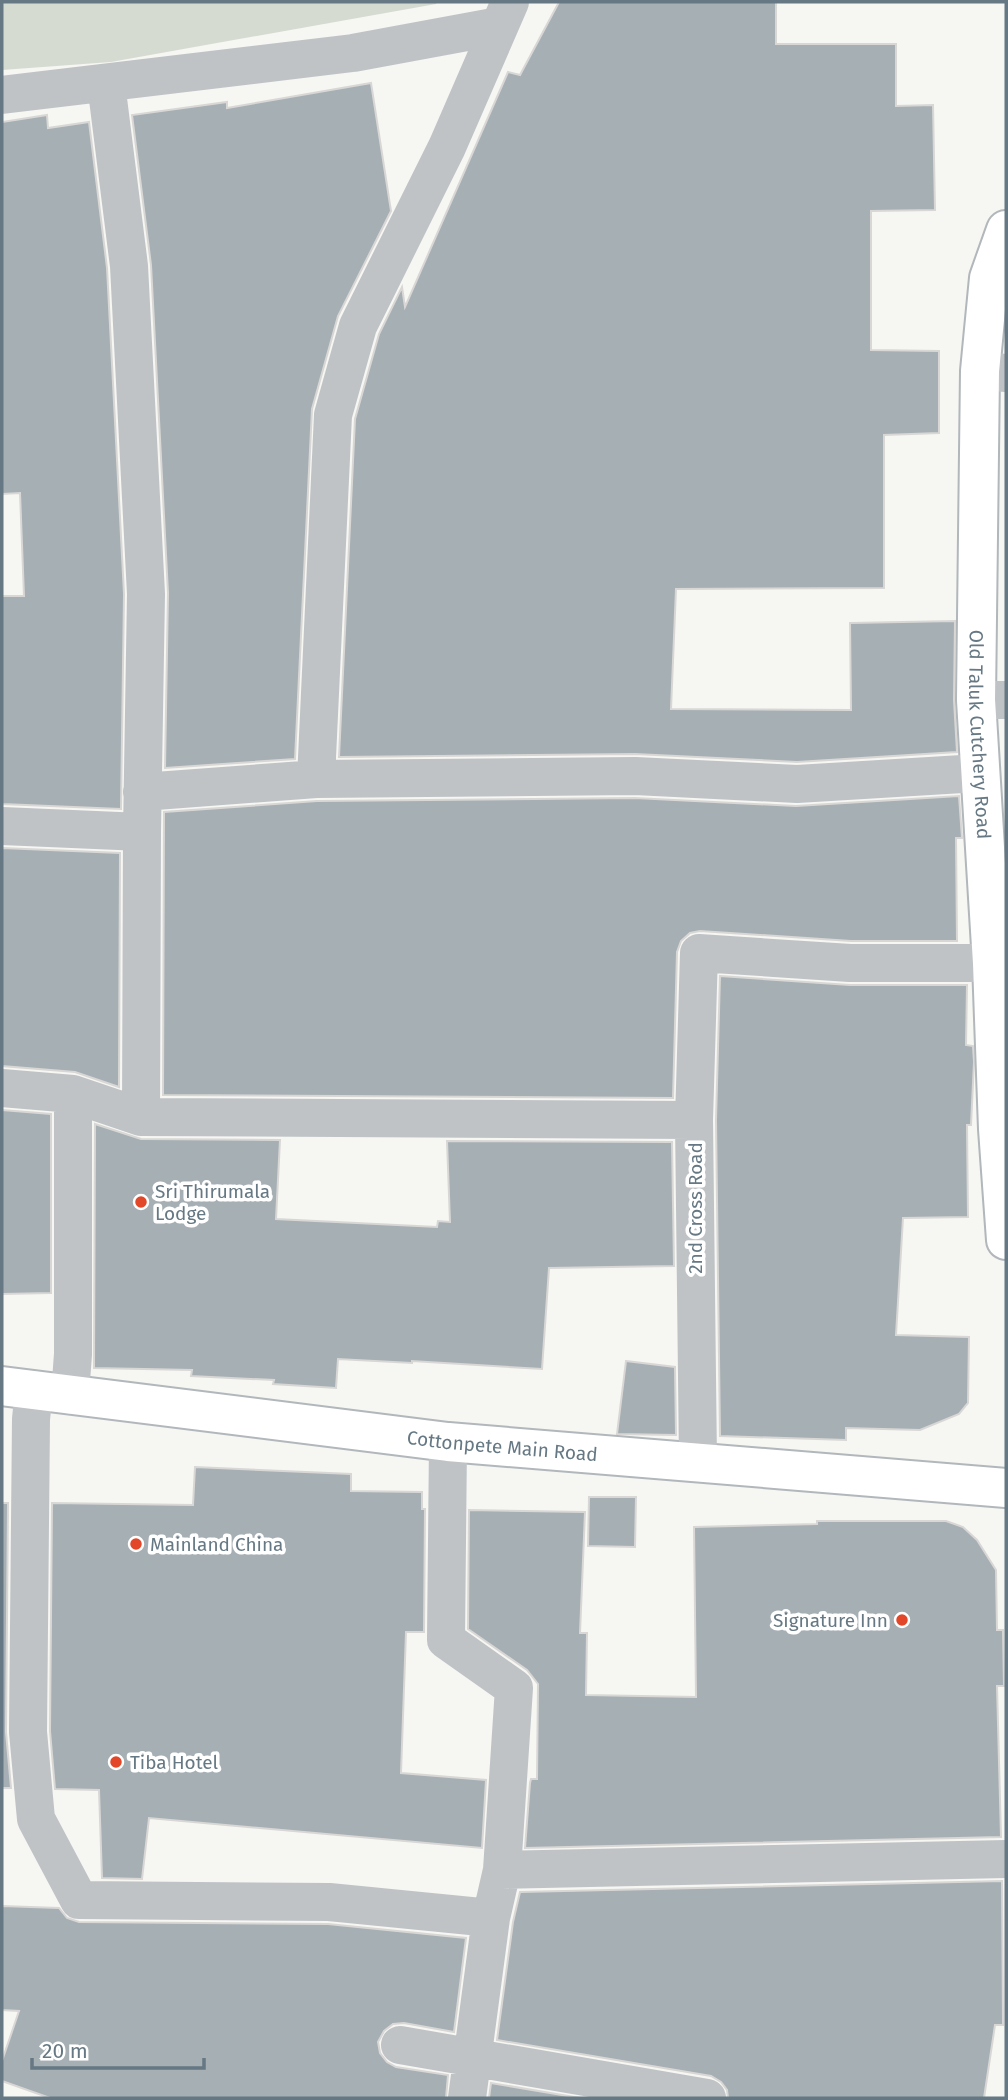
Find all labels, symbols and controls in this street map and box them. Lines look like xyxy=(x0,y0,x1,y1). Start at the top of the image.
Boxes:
street label: Old Taluk Cutchery Road xyxy=(964,630,995,840)
street label: 2nd Cross Road xyxy=(684,1142,707,1274)
place label: Sri Thirumala Lodge xyxy=(155,1180,270,1225)
marker: Sri Thirumala Lodge xyxy=(133,1194,149,1210)
street label: Cottonpete Main Road xyxy=(406,1426,599,1466)
place label: Mainland China xyxy=(150,1533,283,1556)
marker: Mainland China xyxy=(128,1536,144,1552)
place label: Signature Inn xyxy=(773,1609,888,1632)
marker: Signature Inn xyxy=(894,1612,910,1628)
place label: Tiba Hotel xyxy=(130,1751,219,1774)
marker: Tiba Hotel xyxy=(108,1754,124,1770)
scale bar xyxy=(32,2026,203,2070)
text: 20 m xyxy=(42,2038,88,2064)

